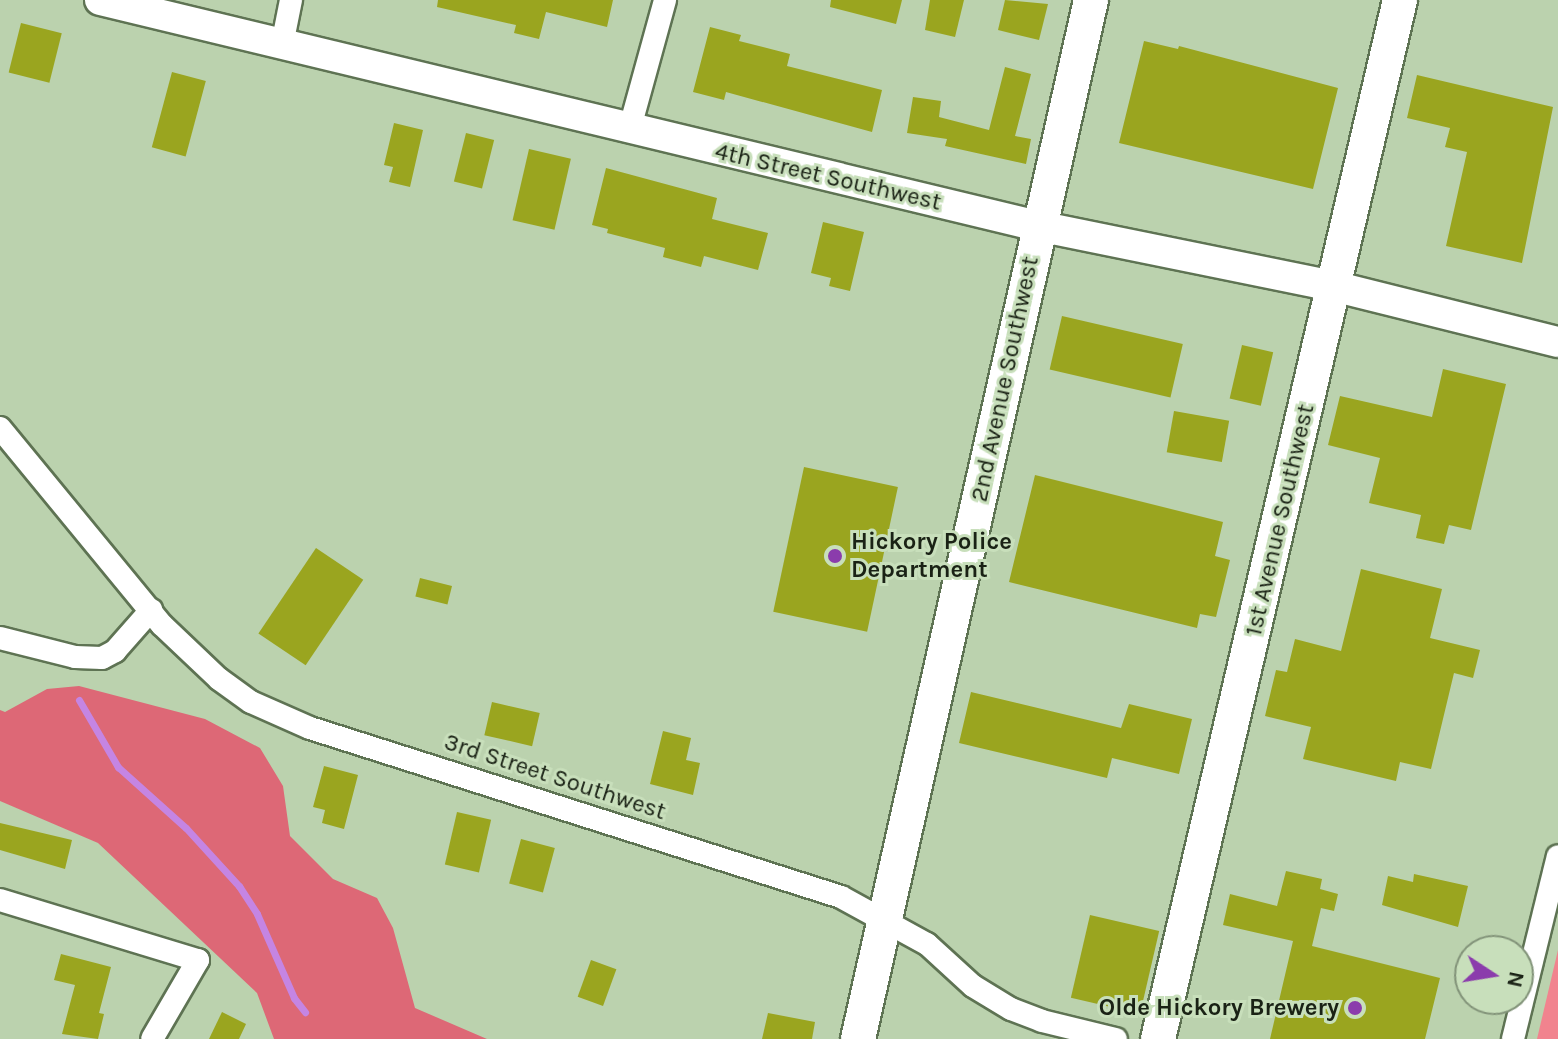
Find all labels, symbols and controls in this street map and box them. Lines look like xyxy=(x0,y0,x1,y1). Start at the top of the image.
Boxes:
street label: 4th Street Southwest xyxy=(712,137,944,217)
street label: 2nd Avenue Southwest xyxy=(965,254,1045,504)
street label: 1st Avenue Southwest xyxy=(1239,401,1321,639)
place label: Hickory Police Department xyxy=(851,528,1012,584)
marker: Hickory Police Department xyxy=(826,547,844,565)
street label: 3rd Street Southwest xyxy=(441,728,669,826)
north arrow xyxy=(1454,935,1534,1015)
text: N xyxy=(1501,969,1530,990)
place label: Olde Hickory Brewery xyxy=(1099,994,1339,1022)
marker: Olde Hickory Brewery xyxy=(1346,999,1364,1017)

